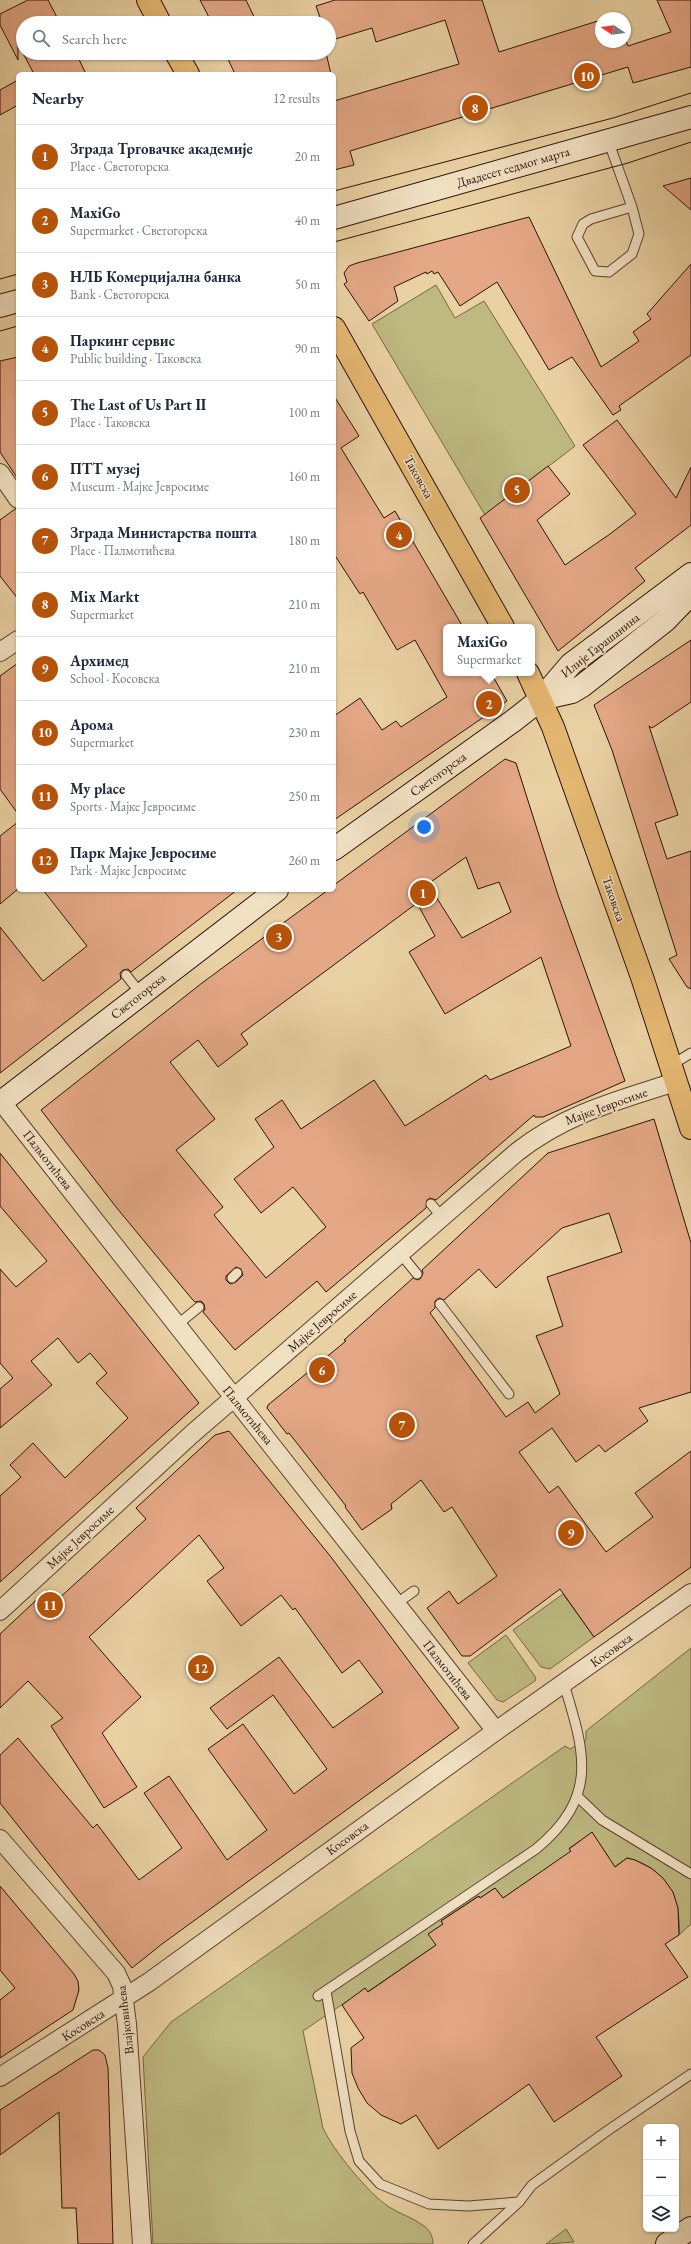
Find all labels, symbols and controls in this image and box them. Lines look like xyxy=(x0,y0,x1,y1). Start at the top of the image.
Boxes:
north arrow xyxy=(595,12,631,48)
search box xyxy=(16,16,336,60)
icon: search xyxy=(30,27,52,49)
text: Search here xyxy=(62,29,127,48)
pin: 10 xyxy=(574,61,600,91)
text: Nearby xyxy=(32,87,84,109)
text: 12 results xyxy=(273,90,320,107)
pin: 8 xyxy=(462,93,488,123)
text: Зграда Трговачке академије xyxy=(70,139,253,158)
street label: Двадесет седмог марта xyxy=(454,142,572,191)
text: 1 xyxy=(42,148,48,165)
text: 20 m xyxy=(295,148,320,165)
text: Place · Светогорска xyxy=(70,158,169,175)
text: MaxiGo xyxy=(70,203,120,222)
text: 2 xyxy=(42,212,48,229)
text: 40 m xyxy=(295,212,320,229)
text: Supermarket · Светогорска xyxy=(70,222,207,239)
text: НЛБ Комерцијална банка xyxy=(70,267,241,286)
text: 3 xyxy=(42,276,48,293)
text: 50 m xyxy=(295,276,320,293)
text: Bank · Светогорска xyxy=(70,286,169,303)
text: Паркинг сервис xyxy=(70,331,175,350)
text: 4 xyxy=(42,340,48,357)
text: 90 m xyxy=(295,340,320,357)
text: Public building · Таковска xyxy=(70,350,201,367)
text: The Last of Us Part II xyxy=(70,395,206,414)
text: 5 xyxy=(42,404,48,421)
text: 100 m xyxy=(289,404,320,421)
text: Place · Таковска xyxy=(70,414,150,431)
street label: Таковска xyxy=(400,452,438,502)
text: ПТТ музеј xyxy=(70,459,140,478)
text: 6 xyxy=(42,468,48,485)
text: 160 m xyxy=(289,468,320,485)
pin: 5 xyxy=(504,475,530,505)
text: Museum · Мајке Јевросиме xyxy=(70,478,209,495)
pin: 4 xyxy=(386,520,412,550)
text: Зграда Министарства пошта xyxy=(70,523,257,542)
text: 7 xyxy=(42,532,48,549)
text: 180 m xyxy=(289,532,320,549)
text: Place · Палмотићева xyxy=(70,542,175,559)
text: Mix Markt xyxy=(70,587,139,606)
text: 8 xyxy=(42,596,48,613)
text: 210 m xyxy=(289,596,320,613)
text: Supermarket xyxy=(70,606,134,623)
street label: Илије Гарашанина xyxy=(557,608,644,681)
popup xyxy=(443,624,535,676)
text: MaxiGo xyxy=(457,632,507,651)
text: Архимед xyxy=(70,651,129,670)
text: Supermarket xyxy=(457,651,521,668)
text: 9 xyxy=(42,660,48,677)
text: 210 m xyxy=(289,660,320,677)
text: School · Косовска xyxy=(70,670,160,687)
pin: 2 xyxy=(476,689,502,719)
text: Арома xyxy=(70,715,113,734)
text: 10 xyxy=(38,724,52,741)
text: 230 m xyxy=(289,724,320,741)
text: Supermarket xyxy=(70,734,134,751)
street label: Светогорска xyxy=(406,747,470,800)
text: My place xyxy=(70,779,125,798)
text: 11 xyxy=(38,788,52,805)
text: 250 m xyxy=(289,788,320,805)
text: Sports · Мајке Јевросиме xyxy=(70,798,196,815)
your location xyxy=(414,817,434,837)
text: Парк Мајке Јевросиме xyxy=(70,843,216,862)
text: 12 xyxy=(38,852,52,869)
text: 260 m xyxy=(289,852,320,869)
text: Park · Мајке Јевросиме xyxy=(70,862,186,879)
street label: Таковска xyxy=(598,874,630,925)
pin: 1 xyxy=(410,878,436,908)
pin: 3 xyxy=(266,922,292,952)
street label: Светогорска xyxy=(107,969,170,1023)
street label: Мајке Јевросиме xyxy=(562,1083,650,1129)
street label: Палмотићева xyxy=(19,1127,77,1194)
street label: Мајке Јевросиме xyxy=(284,1286,360,1356)
pin: 6 xyxy=(309,1355,335,1385)
street label: Палмотићева xyxy=(219,1382,278,1449)
pin: 7 xyxy=(389,1410,415,1440)
street label: Мајке Јевросиме xyxy=(43,1501,117,1573)
pin: 9 xyxy=(558,1518,584,1548)
pin: 11 xyxy=(37,1590,63,1620)
street label: Косовска xyxy=(587,1629,636,1671)
street label: Палмотићева xyxy=(419,1637,477,1704)
pin: 12 xyxy=(188,1653,214,1683)
street label: Косовска xyxy=(323,1817,372,1859)
street label: Влајковићева xyxy=(112,1984,138,2055)
street label: Косовска xyxy=(58,2004,108,2045)
map controls xyxy=(643,2124,679,2232)
button: + xyxy=(643,2124,679,2160)
button: − xyxy=(643,2160,679,2196)
button: layers xyxy=(643,2196,679,2232)

